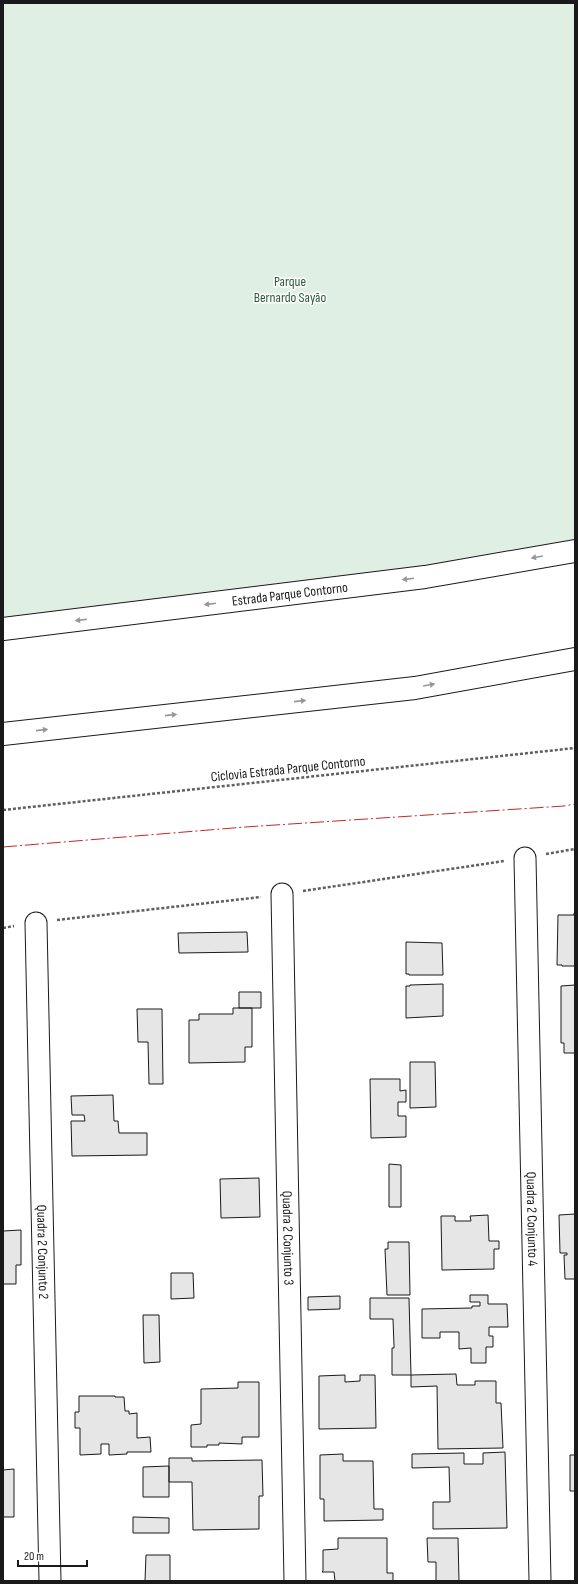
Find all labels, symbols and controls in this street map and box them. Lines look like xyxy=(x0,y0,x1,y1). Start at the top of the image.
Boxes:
park label: Parque Bernardo Sayão xyxy=(254,273,326,306)
one-way arrow xyxy=(530,555,543,561)
one-way arrow xyxy=(402,576,414,582)
street label: Estrada Parque Contorno xyxy=(231,578,349,609)
one-way arrow xyxy=(204,600,216,607)
one-way arrow xyxy=(75,616,87,623)
one-way arrow xyxy=(423,682,435,688)
one-way arrow xyxy=(294,697,306,704)
one-way arrow xyxy=(165,712,177,718)
one-way arrow xyxy=(36,727,48,733)
street label: Ciclovia Estrada Parque Contorno xyxy=(210,752,366,786)
street label: Quadra 2 Conjunto 4 xyxy=(523,1172,542,1266)
street label: Quadra 2 Conjunto 3 xyxy=(279,1191,298,1285)
street label: Quadra 2 Conjunto 2 xyxy=(33,1205,53,1300)
scale bar xyxy=(18,1542,87,1568)
text: 20 m xyxy=(24,1549,44,1564)

